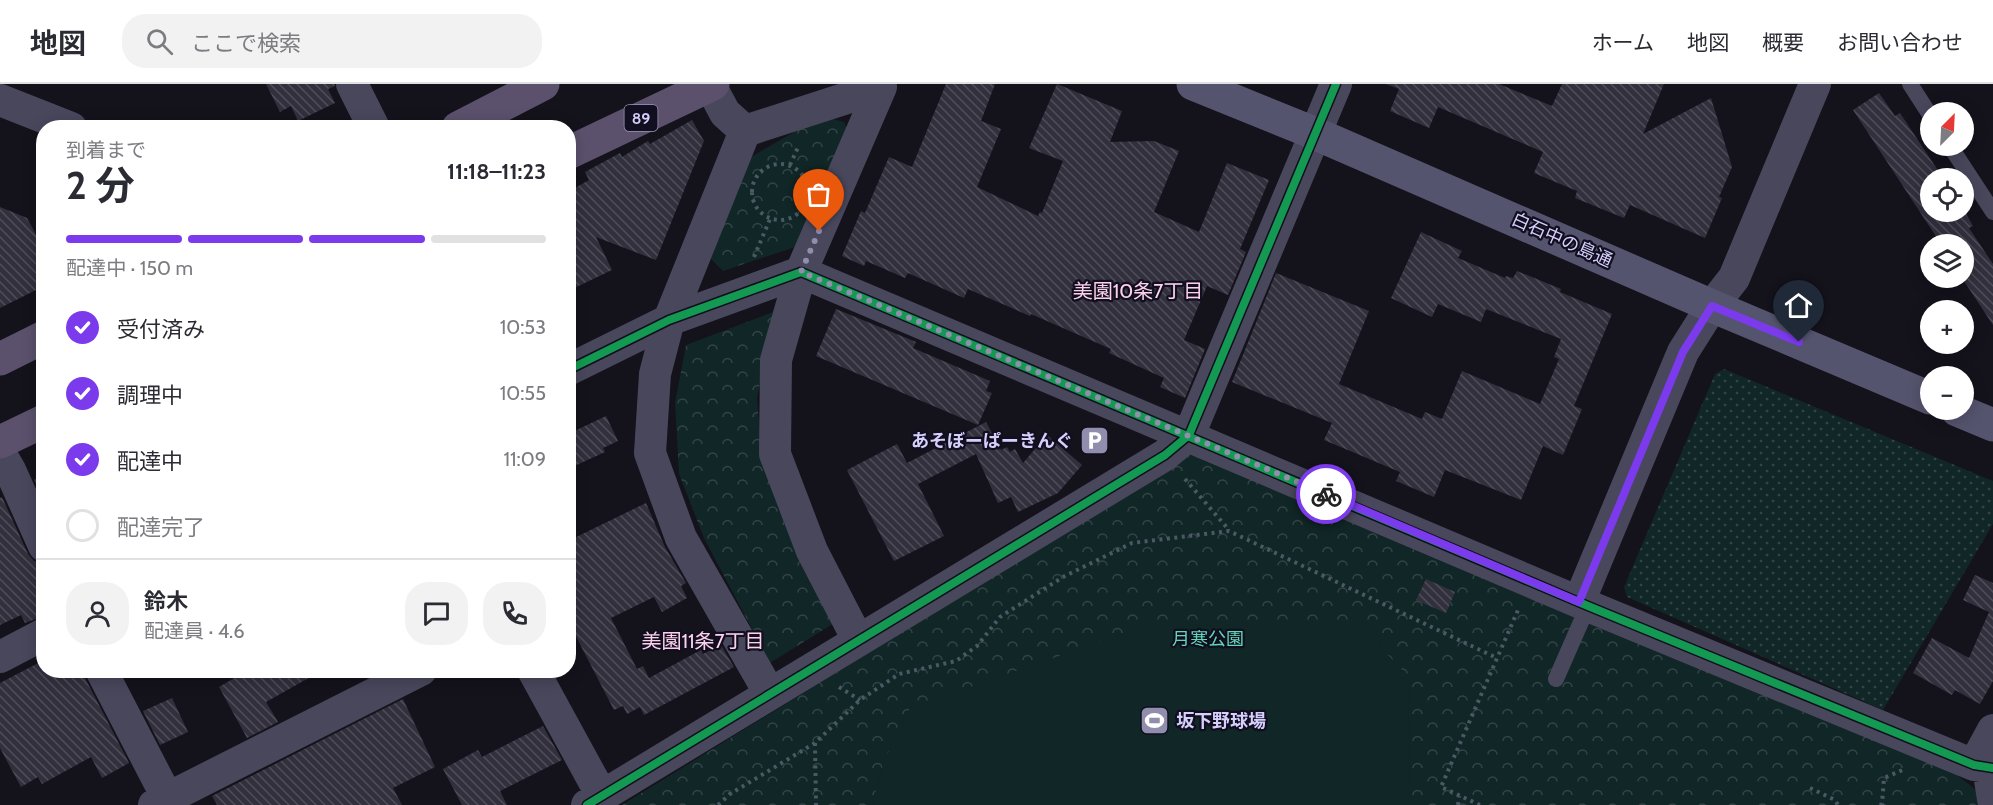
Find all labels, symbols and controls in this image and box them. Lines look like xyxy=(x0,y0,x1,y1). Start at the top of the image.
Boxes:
search box xyxy=(122,14,542,68)
icon: search xyxy=(143,25,176,58)
text: 地図 xyxy=(30,26,86,60)
text: ここで検索 xyxy=(191,30,301,57)
text: ホーム xyxy=(1592,30,1654,55)
text: 地図 xyxy=(1687,30,1729,55)
text: 概要 xyxy=(1762,30,1804,55)
text: お問い合わせ xyxy=(1837,30,1963,55)
north arrow xyxy=(1920,102,1974,156)
map controls xyxy=(1920,102,1974,420)
road number: 89 xyxy=(624,105,658,131)
text: 到着まで xyxy=(66,138,146,162)
text: 11:18–11:23 xyxy=(447,158,546,185)
text: 2 分 xyxy=(66,161,134,209)
button: locate xyxy=(1920,168,1974,222)
pin xyxy=(793,169,844,231)
icon: bag xyxy=(802,178,835,211)
street label: 白石中の島通 xyxy=(1508,208,1616,272)
button: layers xyxy=(1920,234,1974,288)
text: 配達中 · 150 m xyxy=(66,256,193,280)
district label: 美園10条7丁目 xyxy=(1073,279,1203,303)
pin xyxy=(1773,280,1824,342)
icon: home xyxy=(1782,289,1815,322)
button: + xyxy=(1920,300,1974,354)
icon: check xyxy=(66,311,99,344)
text: 10:53 xyxy=(500,315,546,339)
text: 受付済み xyxy=(117,316,205,343)
button: − xyxy=(1920,366,1974,420)
icon: check xyxy=(66,377,99,410)
text: 10:55 xyxy=(500,381,546,405)
text: 調理中 xyxy=(117,382,183,409)
parking icon: あそぼーぱーきんぐ xyxy=(1078,425,1110,457)
place label: あそぼーぱーきんぐ xyxy=(911,430,1073,452)
icon: check xyxy=(66,443,99,476)
text: 11:09 xyxy=(503,447,546,471)
text: 配達中 xyxy=(117,448,183,475)
courier xyxy=(1296,464,1356,524)
icon: bike xyxy=(1310,478,1343,511)
text: 配達完了 xyxy=(117,514,205,541)
button: person xyxy=(66,582,129,645)
button: chat xyxy=(405,582,468,645)
button: phone xyxy=(483,582,546,645)
text: 鈴木 xyxy=(144,588,188,615)
text: 配達員 · 4.6 xyxy=(144,619,245,643)
park label: 月寒公園 xyxy=(1172,628,1244,650)
district label: 美園11条7丁目 xyxy=(641,629,765,653)
sports icon: 坂下野球場 xyxy=(1139,705,1171,737)
place label: 坂下野球場 xyxy=(1176,710,1266,732)

